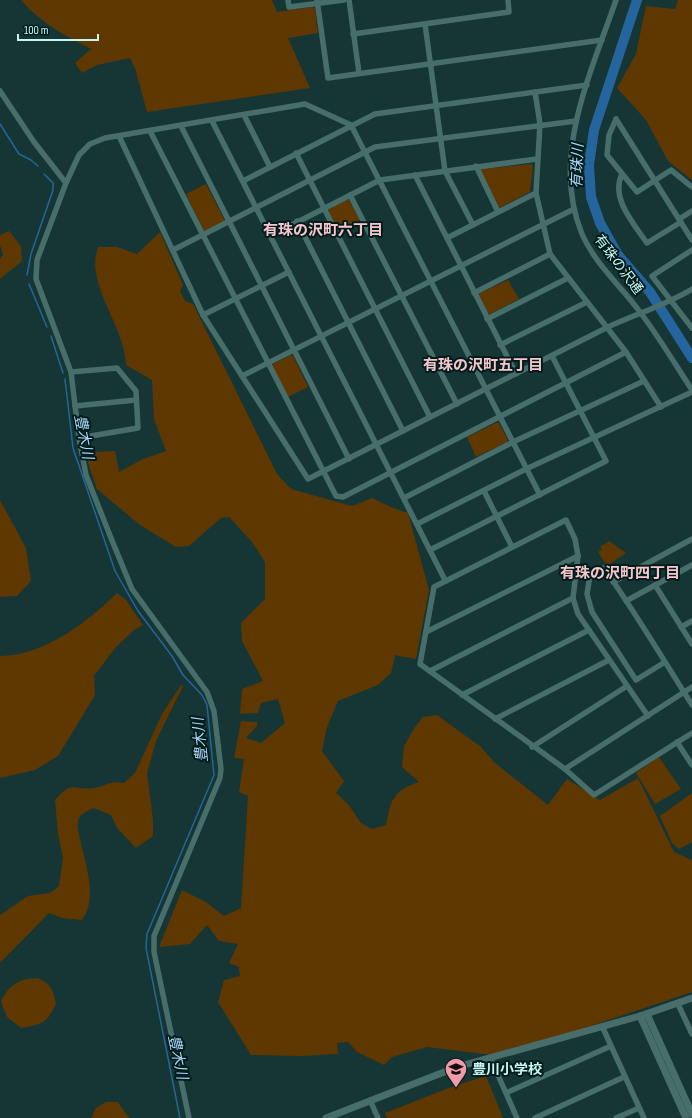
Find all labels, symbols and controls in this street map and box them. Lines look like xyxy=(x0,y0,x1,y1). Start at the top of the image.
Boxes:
scale bar xyxy=(18,16,98,42)
text: 100 m xyxy=(24,23,49,38)
water label: 有珠川 xyxy=(567,141,588,189)
district label: 有珠の沢町六丁目 xyxy=(263,221,383,240)
street label: 有珠の沢通 xyxy=(591,231,646,297)
district label: 有珠の沢町五丁目 xyxy=(423,356,543,375)
water label: 豊木川 xyxy=(70,413,98,463)
district label: 有珠の沢町四丁目 xyxy=(560,564,680,583)
water label: 豊木川 xyxy=(188,715,212,763)
water label: 豊木川 xyxy=(164,1033,192,1083)
school or university icon: 豊川小学校 xyxy=(443,1056,469,1089)
place label: 豊川小学校 xyxy=(472,1061,542,1078)

